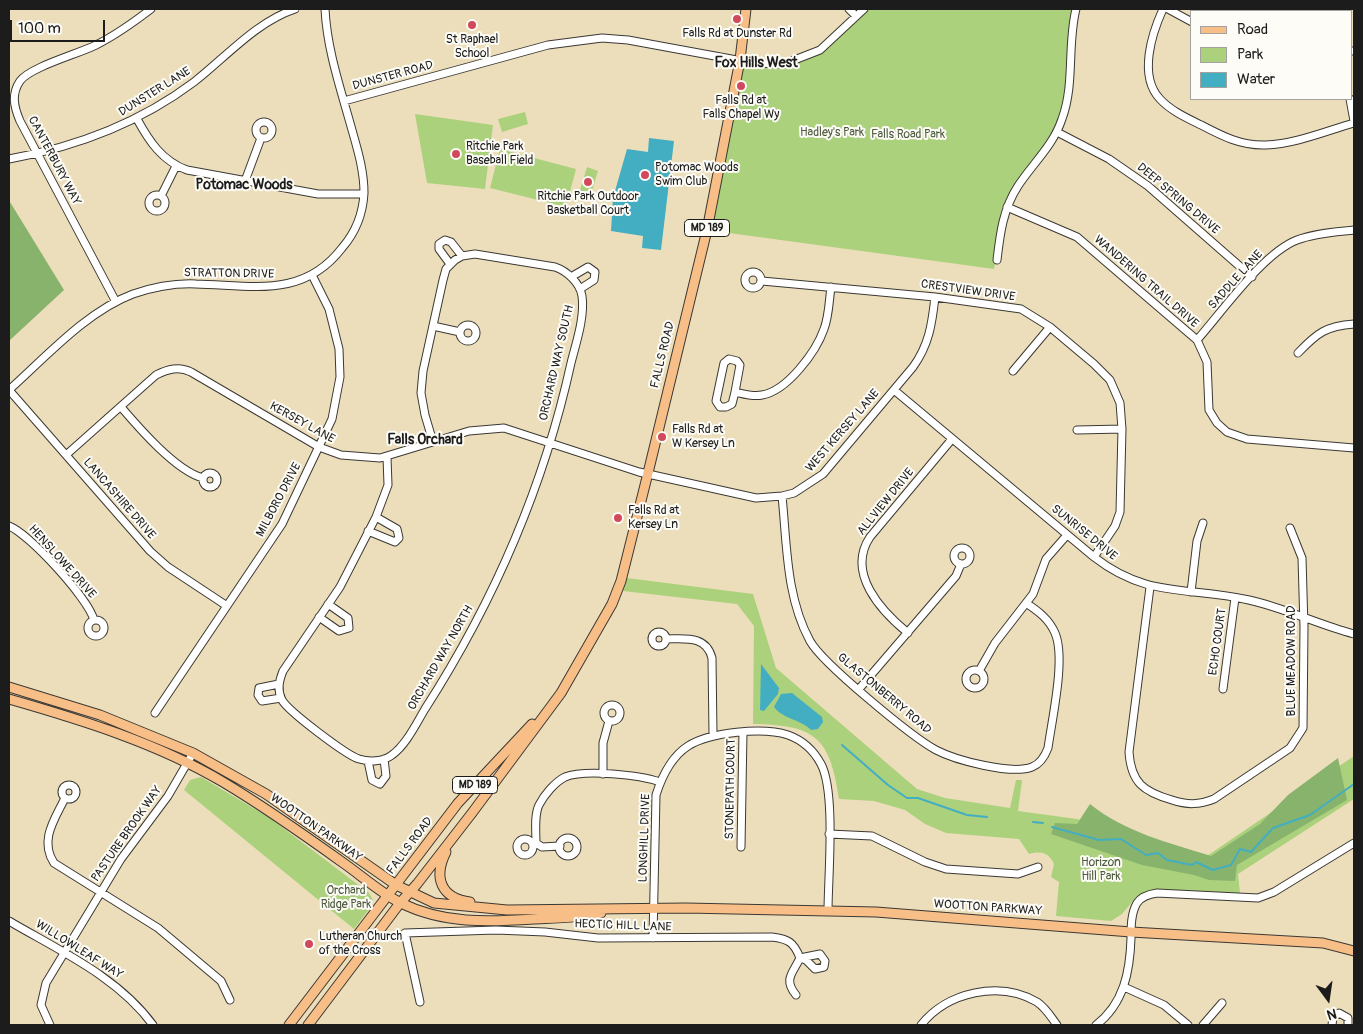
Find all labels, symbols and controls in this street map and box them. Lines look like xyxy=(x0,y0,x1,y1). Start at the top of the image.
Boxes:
scale bar xyxy=(12,10,108,42)
legend xyxy=(1190,10,1353,100)
marker: Falls Rd at Dunster Rd xyxy=(731,13,743,25)
text: 100 m xyxy=(18,19,61,38)
marker: St Raphael School xyxy=(466,19,478,31)
text: Road xyxy=(1237,20,1268,39)
place label: Falls Rd at Dunster Rd xyxy=(682,27,792,41)
place label: St Raphael School xyxy=(446,33,498,61)
text: Park xyxy=(1237,45,1263,64)
district label: Fox Hills West xyxy=(714,55,798,71)
street label: DUNSTER ROAD xyxy=(351,58,435,94)
street label: DUNSTER LANE xyxy=(116,64,194,120)
text: Water xyxy=(1237,70,1275,89)
marker: Falls Rd at Falls Chapel Wy xyxy=(735,80,747,92)
place label: Falls Rd at Falls Chapel Wy xyxy=(703,94,779,122)
street label: CANTERBURY WAY xyxy=(24,114,84,208)
park label: Hadley's Park xyxy=(800,126,864,140)
park label: Falls Road Park xyxy=(871,128,945,142)
place label: Ritchie Park Baseball Field xyxy=(466,140,533,168)
marker: Ritchie Park Baseball Field xyxy=(450,148,462,160)
street label: DEEP SPRING DRIVE xyxy=(1134,160,1222,238)
place label: Potomac Woods Swim Club xyxy=(655,161,738,189)
marker: Potomac Woods Swim Club xyxy=(639,169,651,181)
marker: Ritchie Park Outdoor Basketball Court xyxy=(582,176,594,188)
district label: Potomac Woods xyxy=(195,177,293,193)
place label: Ritchie Park Outdoor Basketball Court xyxy=(537,190,639,218)
road number: MD 189 xyxy=(684,220,730,237)
street label: WANDERING TRAIL DRIVE xyxy=(1091,233,1201,331)
street label: SADDLE LANE xyxy=(1206,248,1266,312)
street label: STRATTON DRIVE xyxy=(184,266,274,282)
street label: CRESTVIEW DRIVE xyxy=(920,277,1016,305)
street label: ORCHARD WAY SOUTH xyxy=(537,304,577,422)
street label: FALLS ROAD xyxy=(648,320,678,390)
street label: WEST KERSEY LANE xyxy=(803,387,883,475)
street label: KERSEY LANE xyxy=(267,399,337,447)
place label: Falls Rd at W Kersey Ln xyxy=(672,423,735,451)
marker: Falls Rd at W Kersey Ln xyxy=(656,431,668,443)
district label: Falls Orchard xyxy=(387,432,463,448)
street label: LANCASHIRE DRIVE xyxy=(80,455,158,543)
street label: MILBORO DRIVE xyxy=(253,461,305,539)
street label: ALLVIEW DRIVE xyxy=(855,466,917,538)
street label: SUNRISE DRIVE xyxy=(1048,502,1120,564)
place label: Falls Rd at Kersey Ln xyxy=(628,504,679,532)
marker: Falls Rd at Kersey Ln xyxy=(612,512,624,524)
street label: HENSLOWE DRIVE xyxy=(25,522,99,602)
street label: ORCHARD WAY NORTH xyxy=(405,603,477,713)
street label: BLUE MEADOW ROAD xyxy=(1285,606,1299,716)
street label: ECHO COURT xyxy=(1206,608,1230,676)
street label: GLASTONBERRY ROAD xyxy=(834,650,934,738)
street label: STONEPATH COURT xyxy=(723,739,739,839)
road number: MD 189 xyxy=(452,776,498,794)
street label: PASTURE BROOK WAY xyxy=(89,783,165,885)
street label: WOOTTON PARKWAY xyxy=(267,791,365,865)
street label: LONGHILL DRIVE xyxy=(636,793,654,883)
street label: FALLS ROAD xyxy=(384,815,436,877)
park label: Horizon Hill Park xyxy=(1081,856,1121,884)
park label: Orchard Ridge Park xyxy=(321,884,371,912)
street label: WOOTTON PARKWAY xyxy=(933,897,1043,919)
street label: WILLOWLEAF WAY xyxy=(33,917,125,983)
street label: HECTIC HILL LANE xyxy=(574,917,672,935)
place label: Lutheran Church of the Cross xyxy=(319,930,402,958)
marker: Lutheran Church of the Cross xyxy=(303,938,315,950)
north arrow xyxy=(1303,974,1353,1024)
text: N xyxy=(1325,1005,1338,1023)

